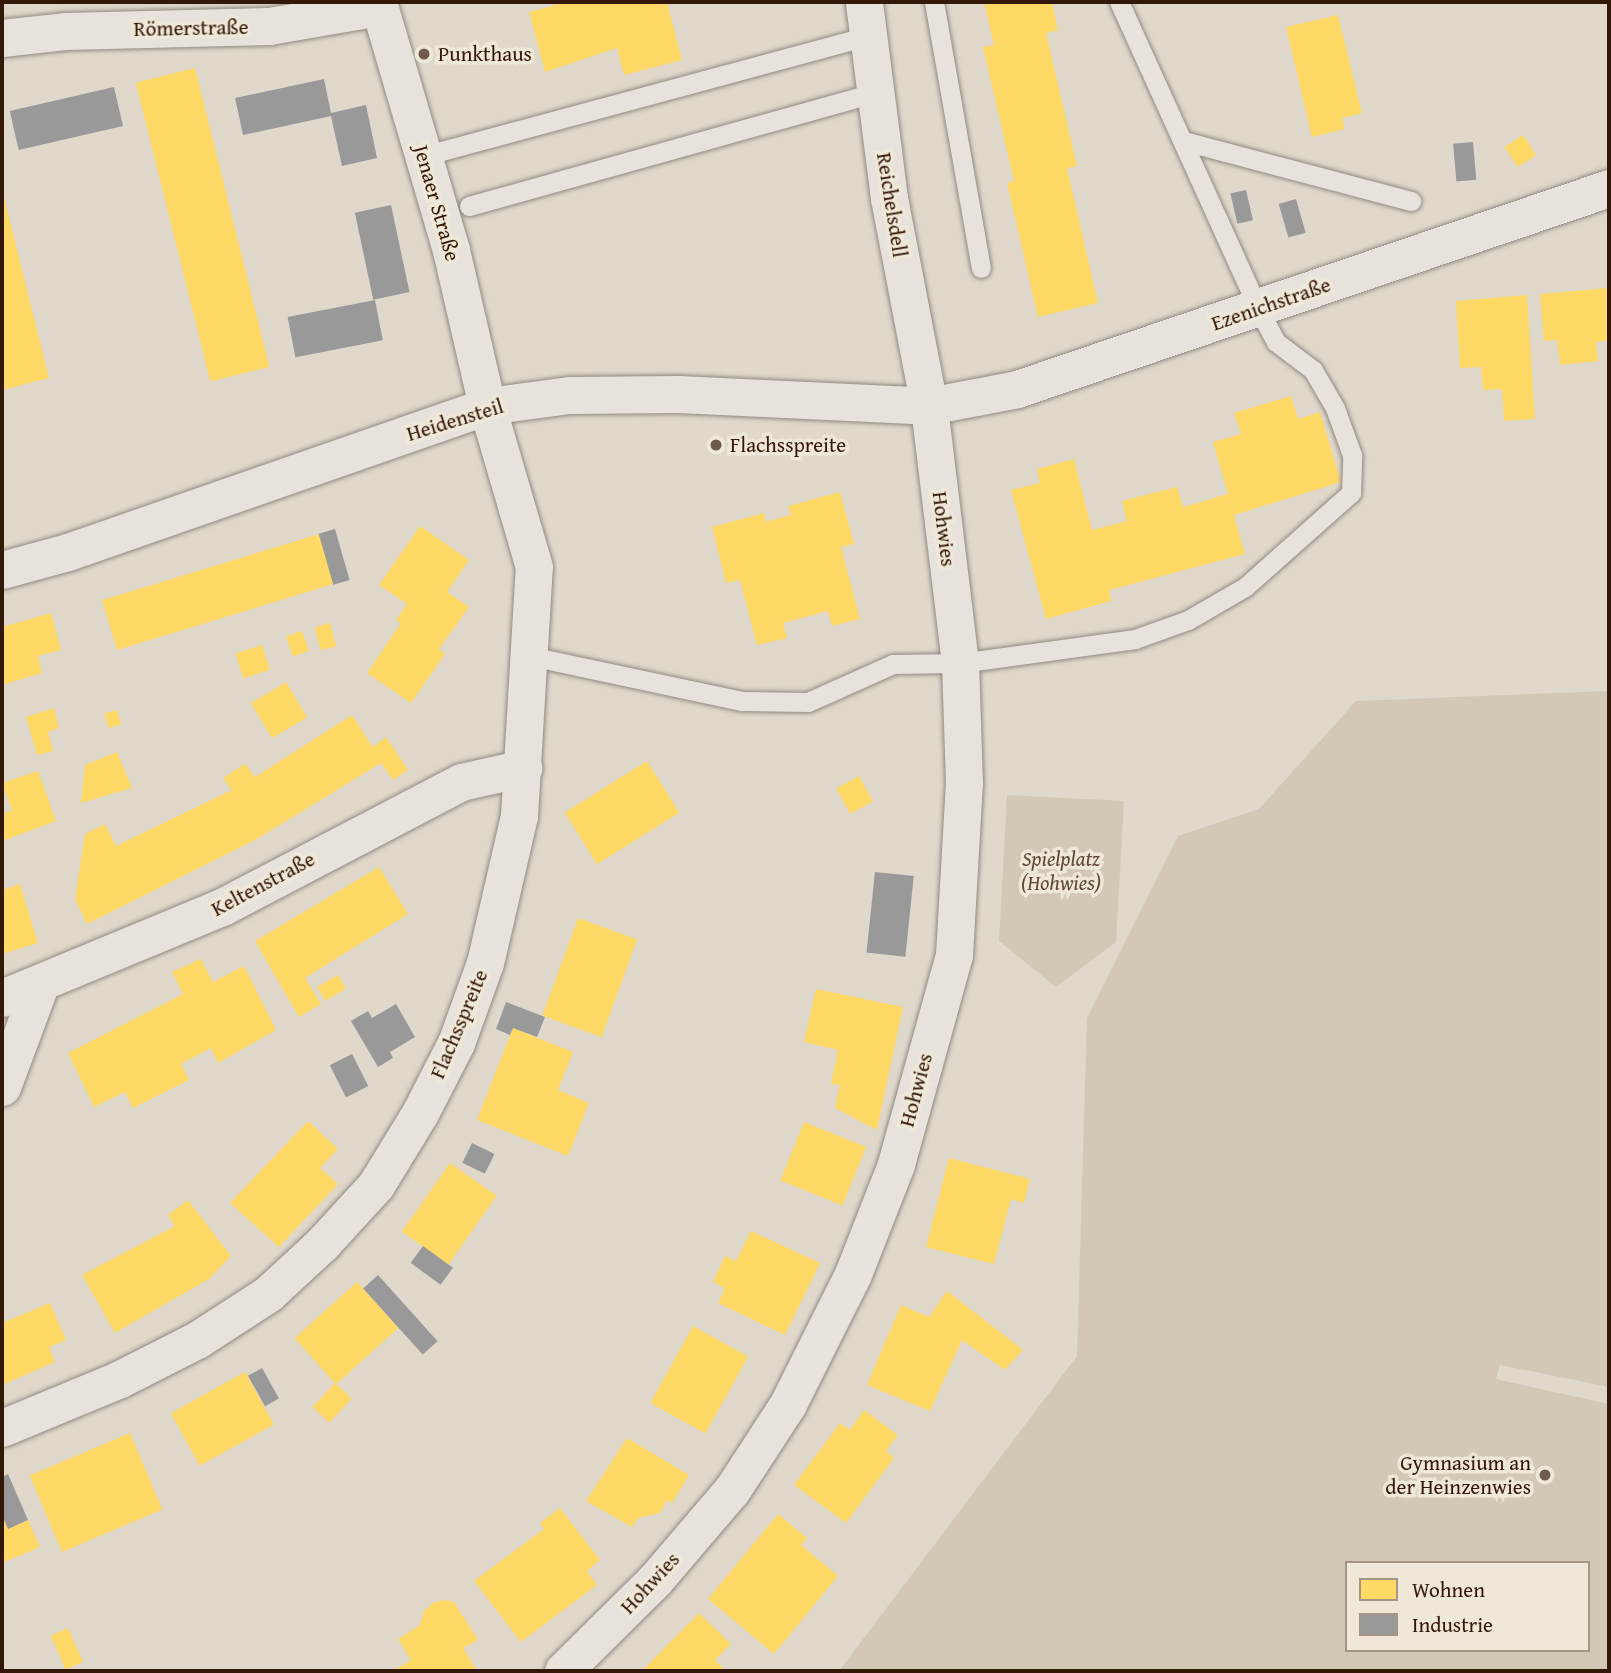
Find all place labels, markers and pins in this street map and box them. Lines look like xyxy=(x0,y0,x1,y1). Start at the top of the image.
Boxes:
place label: Punkthaus xyxy=(438,41,532,67)
marker: Punkthaus xyxy=(416,46,432,62)
place label: Flachsspreite xyxy=(730,432,846,458)
marker: Flachsspreite xyxy=(708,437,724,453)
place label: Gymnasium an der Heinzenwies xyxy=(1385,1450,1531,1500)
marker: Gymnasium an der Heinzenwies xyxy=(1537,1467,1553,1483)

